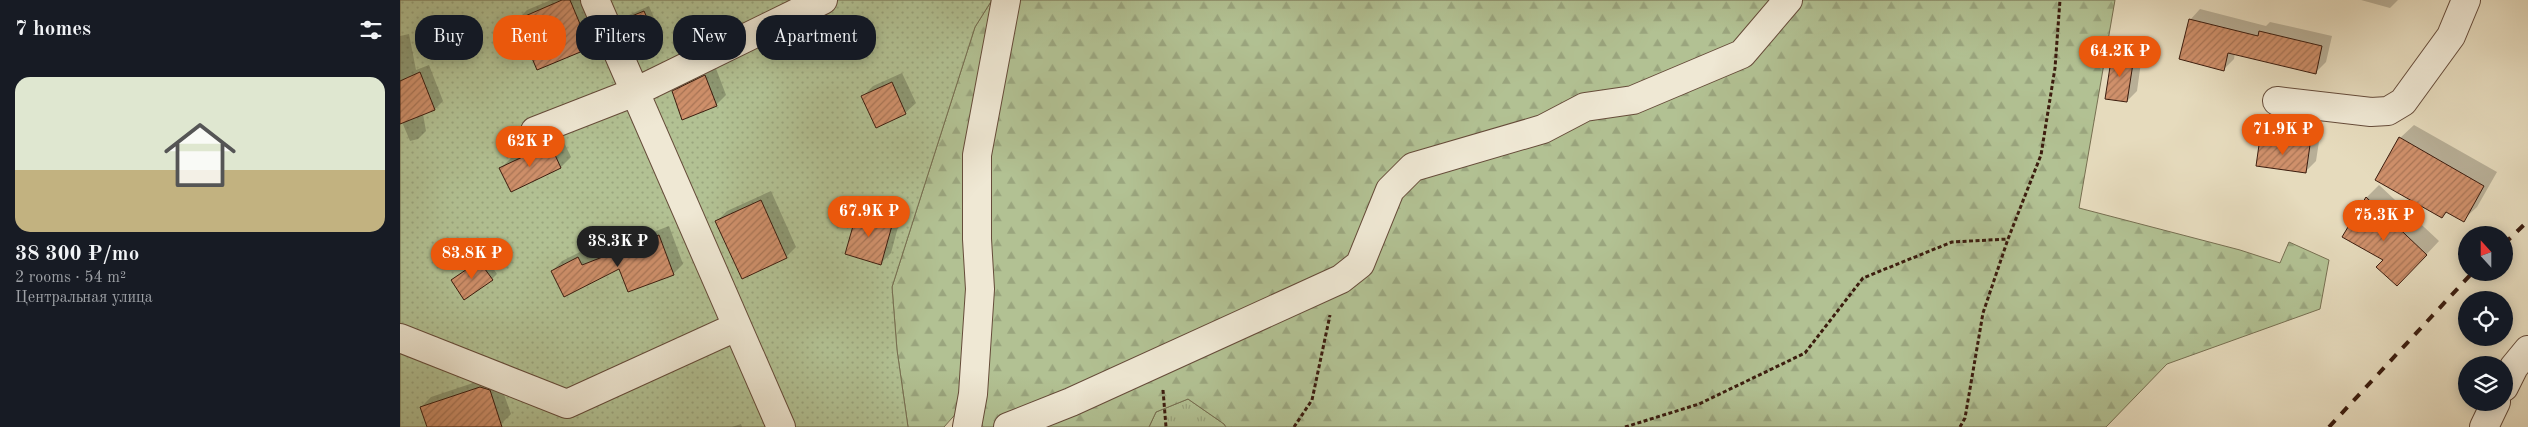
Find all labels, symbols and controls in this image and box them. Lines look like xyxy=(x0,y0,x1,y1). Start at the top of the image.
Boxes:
chip: Buy xyxy=(415,15,483,60)
chip: Rent xyxy=(493,15,566,60)
chip: Filters xyxy=(576,15,663,60)
chip: New xyxy=(673,15,746,60)
chip: Apartment xyxy=(756,15,876,60)
icon: filters xyxy=(357,16,385,44)
text: 7 homes xyxy=(15,19,91,40)
pin: 64.2K ₽ xyxy=(2074,36,2166,78)
text: 64.2K ₽ xyxy=(2090,44,2150,60)
icon: home xyxy=(155,110,245,200)
pin: 71.9K ₽ xyxy=(2237,114,2329,156)
text: 71.9K ₽ xyxy=(2253,122,2313,138)
pin: 62K ₽ xyxy=(495,126,565,168)
text: 62K ₽ xyxy=(507,134,553,150)
pin: 67.9K ₽ xyxy=(823,196,915,238)
pin: 75.3K ₽ xyxy=(2338,200,2430,242)
text: 67.9K ₽ xyxy=(839,204,899,220)
text: 75.3K ₽ xyxy=(2354,208,2414,224)
pin: 38.3K ₽ xyxy=(572,226,664,268)
north arrow xyxy=(2458,226,2512,281)
map controls xyxy=(2458,226,2513,411)
text: 38.3K ₽ xyxy=(588,234,648,250)
pin: 83.8K ₽ xyxy=(426,238,518,280)
text: 38 300 ₽/mo xyxy=(15,244,139,265)
text: 83.8K ₽ xyxy=(442,246,502,262)
text: 2 rooms · 54 m² xyxy=(15,270,126,286)
text: Центральная улица xyxy=(15,290,153,306)
button: locate xyxy=(2458,291,2513,346)
button: layers xyxy=(2458,356,2513,411)

